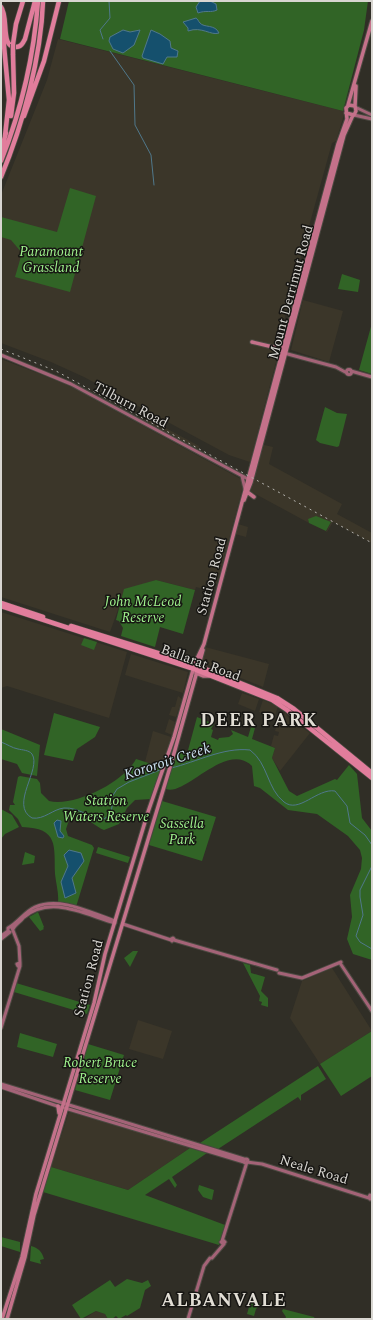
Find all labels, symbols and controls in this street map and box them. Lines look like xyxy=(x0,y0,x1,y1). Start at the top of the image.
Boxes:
street label: Mount Derrimut Road xyxy=(262,222,319,362)
park label: Paramount Grassland xyxy=(19,241,83,278)
street label: Tilburn Road xyxy=(89,376,172,433)
street label: Station Road xyxy=(191,535,232,617)
park label: John McLeod Reserve xyxy=(104,591,181,628)
street label: Ballarat Road xyxy=(158,638,244,687)
district label: DEER PARK xyxy=(200,707,318,734)
water label: Kororoit Creek xyxy=(121,737,213,786)
park label: Station Waters Reserve xyxy=(63,790,149,827)
park label: Sassella Park xyxy=(160,813,204,850)
street label: Station Road xyxy=(68,937,109,1019)
park label: Robert Bruce Reserve xyxy=(63,1052,137,1089)
street label: Neale Road xyxy=(277,1149,351,1190)
district label: ALBANVALE xyxy=(161,1287,287,1314)

